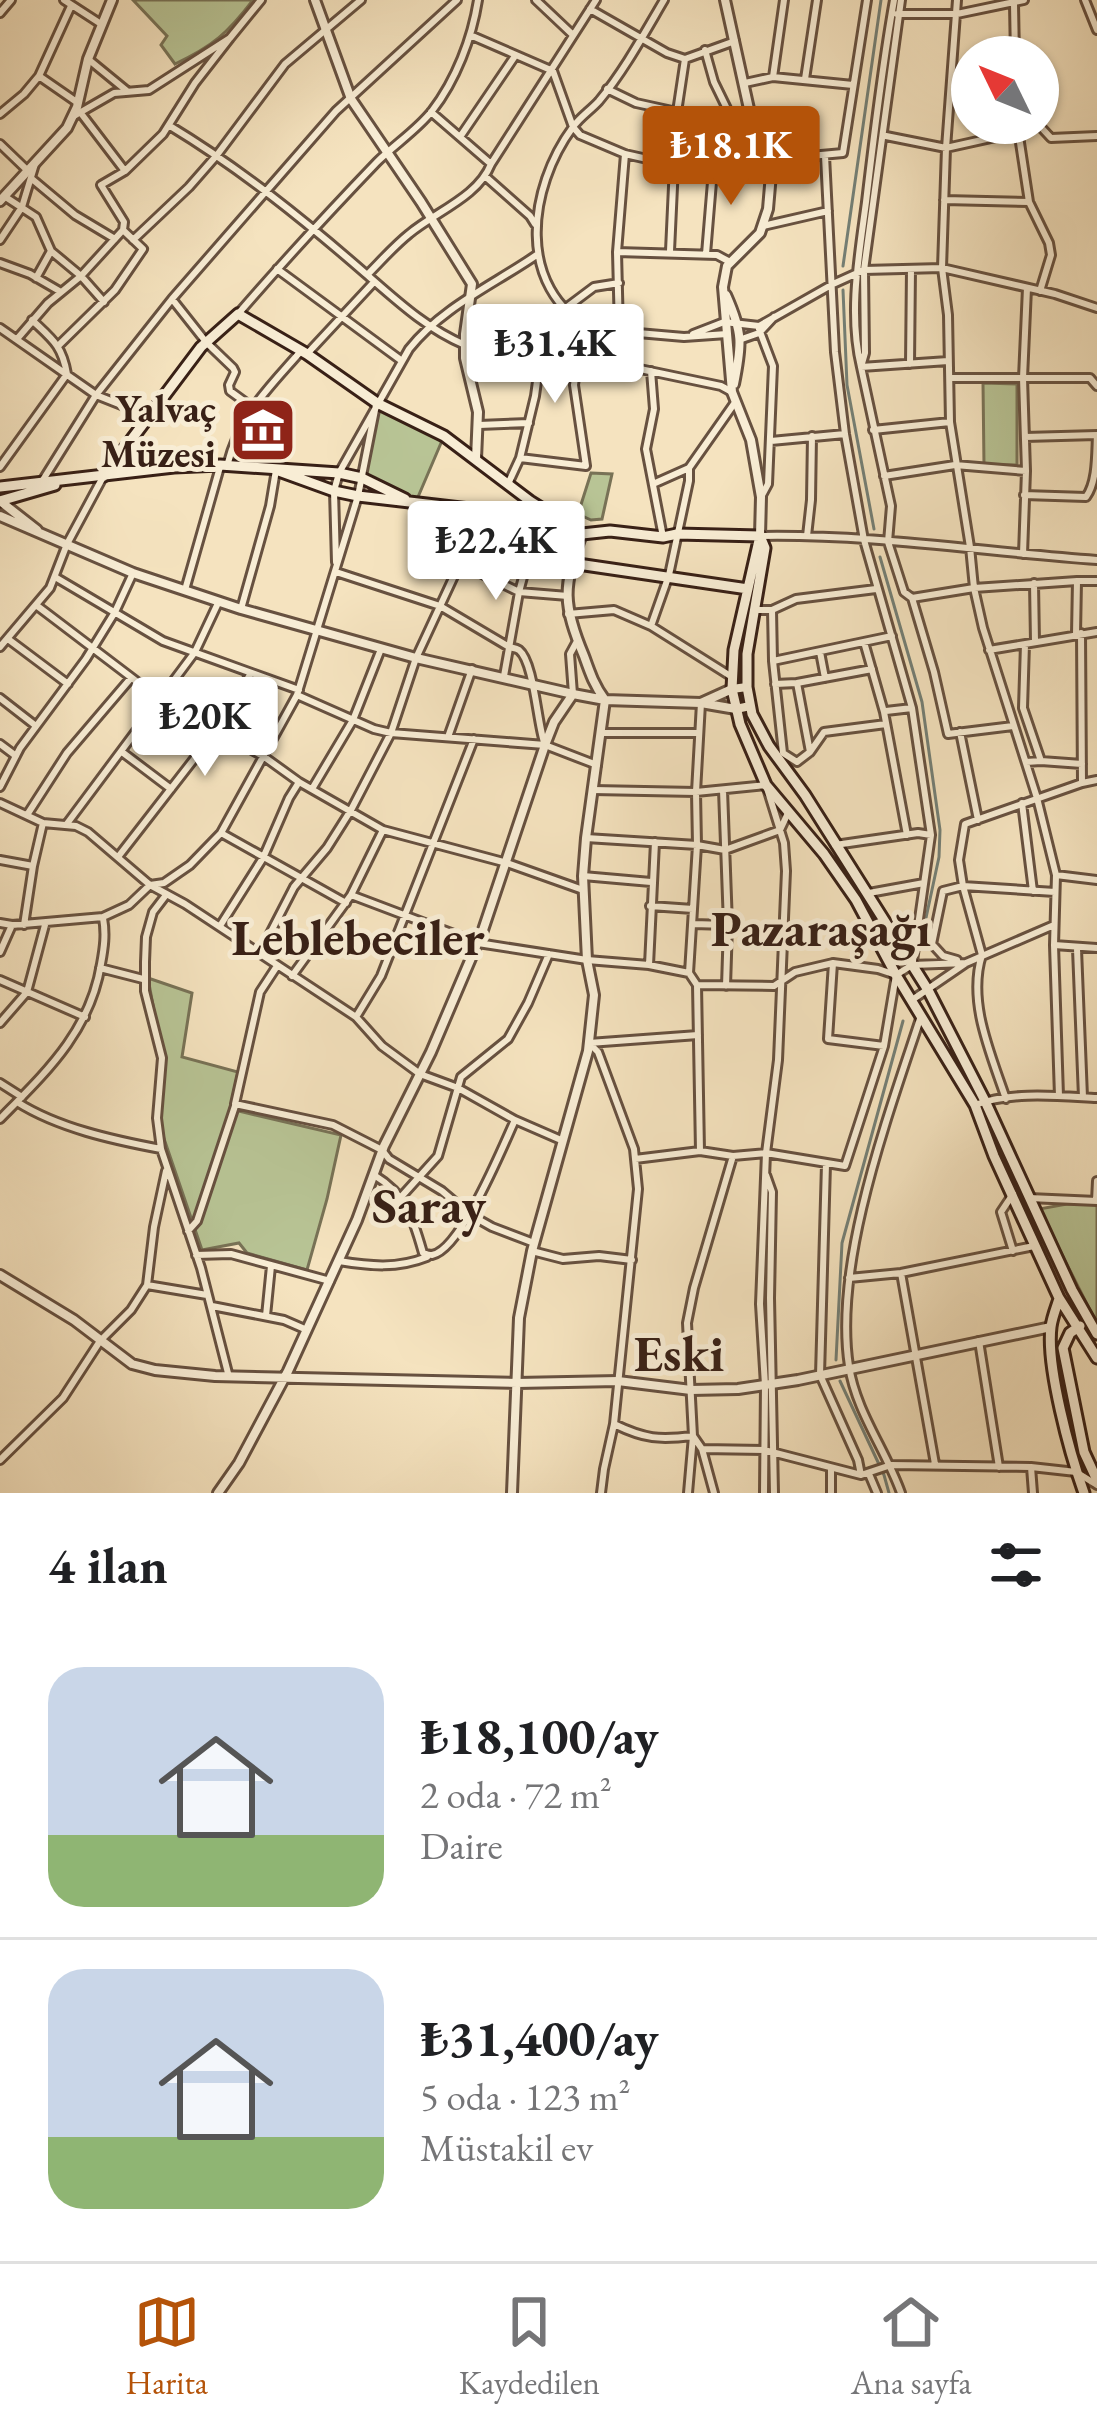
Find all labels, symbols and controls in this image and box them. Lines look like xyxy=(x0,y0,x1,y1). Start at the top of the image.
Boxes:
north arrow xyxy=(951,36,1059,144)
map controls xyxy=(951,36,1059,144)
pin: ₺18.1K xyxy=(633,106,829,208)
text: ₺18.1K xyxy=(670,119,792,170)
pin: ₺31.4K xyxy=(457,304,653,406)
text: ₺31.4K xyxy=(494,317,616,368)
place label: Yalvaç Müzesi xyxy=(101,383,216,479)
museum icon: Yalvaç Müzesi xyxy=(228,395,298,465)
pin: ₺22.4K xyxy=(398,501,594,603)
text: ₺22.4K xyxy=(435,514,557,565)
pin: ₺20K xyxy=(134,677,276,779)
text: ₺20K xyxy=(159,690,251,741)
district label: Pazaraşağı xyxy=(711,895,931,961)
district label: Leblebeciler xyxy=(231,904,485,970)
district label: Saray xyxy=(372,1172,487,1238)
district label: Eski xyxy=(634,1320,724,1386)
text: 4 ilan xyxy=(48,1532,168,1598)
icon: filters xyxy=(983,1532,1049,1598)
text: ₺18,100/ay xyxy=(420,1703,659,1769)
icon: home xyxy=(144,1715,288,1859)
text: 2 oda · 72 m² xyxy=(420,1769,612,1820)
text: Daire xyxy=(420,1820,503,1871)
text: ₺31,400/ay xyxy=(420,2005,659,2071)
icon: home xyxy=(144,2017,288,2161)
text: 5 oda · 123 m² xyxy=(420,2071,631,2122)
text: Müstakil ev xyxy=(420,2122,593,2173)
tab: Harita xyxy=(125,2289,208,2404)
tab: Kaydedilen xyxy=(459,2289,600,2404)
tab: Ana sayfa xyxy=(851,2289,972,2404)

